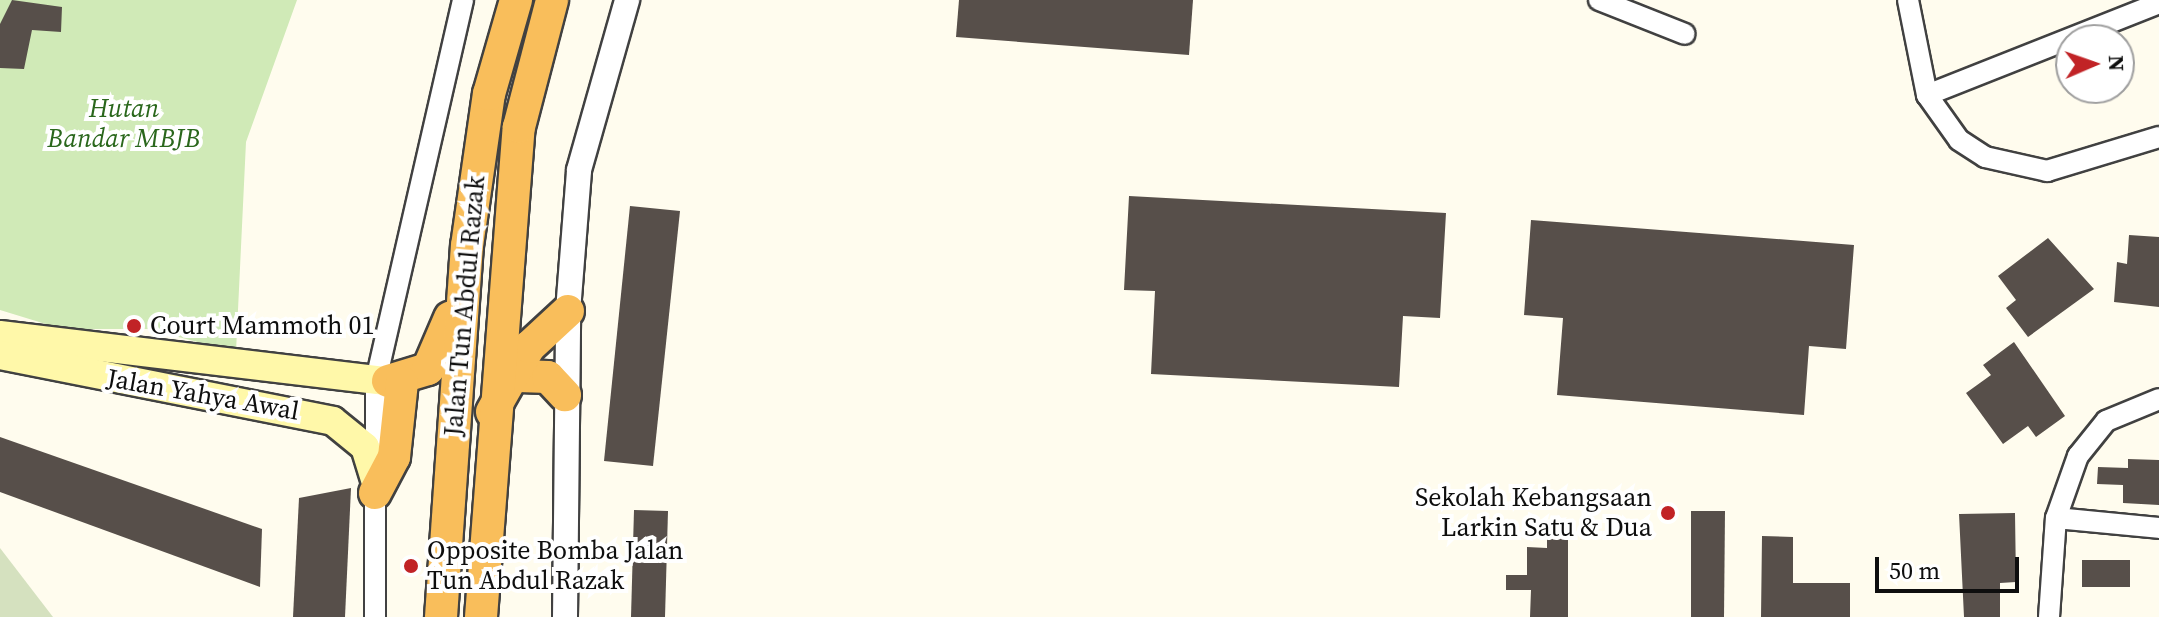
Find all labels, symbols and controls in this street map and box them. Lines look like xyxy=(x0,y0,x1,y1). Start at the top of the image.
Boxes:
north arrow xyxy=(2055,24,2135,104)
text: N xyxy=(2102,55,2132,72)
park label: Hutan Bandar MBJB xyxy=(47,93,201,154)
street label: Jalan Tun Abdul Razak xyxy=(438,174,492,438)
place label: Court Mammoth 01 xyxy=(150,310,375,342)
marker: Court Mammoth 01 xyxy=(125,317,143,335)
street label: Jalan Yahya Awal xyxy=(104,363,302,427)
place label: Sekolah Kebangsaan Larkin Satu & Dua xyxy=(1415,482,1652,544)
marker: Sekolah Kebangsaan Larkin Satu & Dua xyxy=(1659,504,1677,522)
place label: Opposite Bomba Jalan Tun Abdul Razak xyxy=(427,535,683,596)
scale bar xyxy=(1879,541,2023,591)
text: 50 m xyxy=(1889,554,1940,587)
marker: Opposite Bomba Jalan Tun Abdul Razak xyxy=(402,557,420,575)

